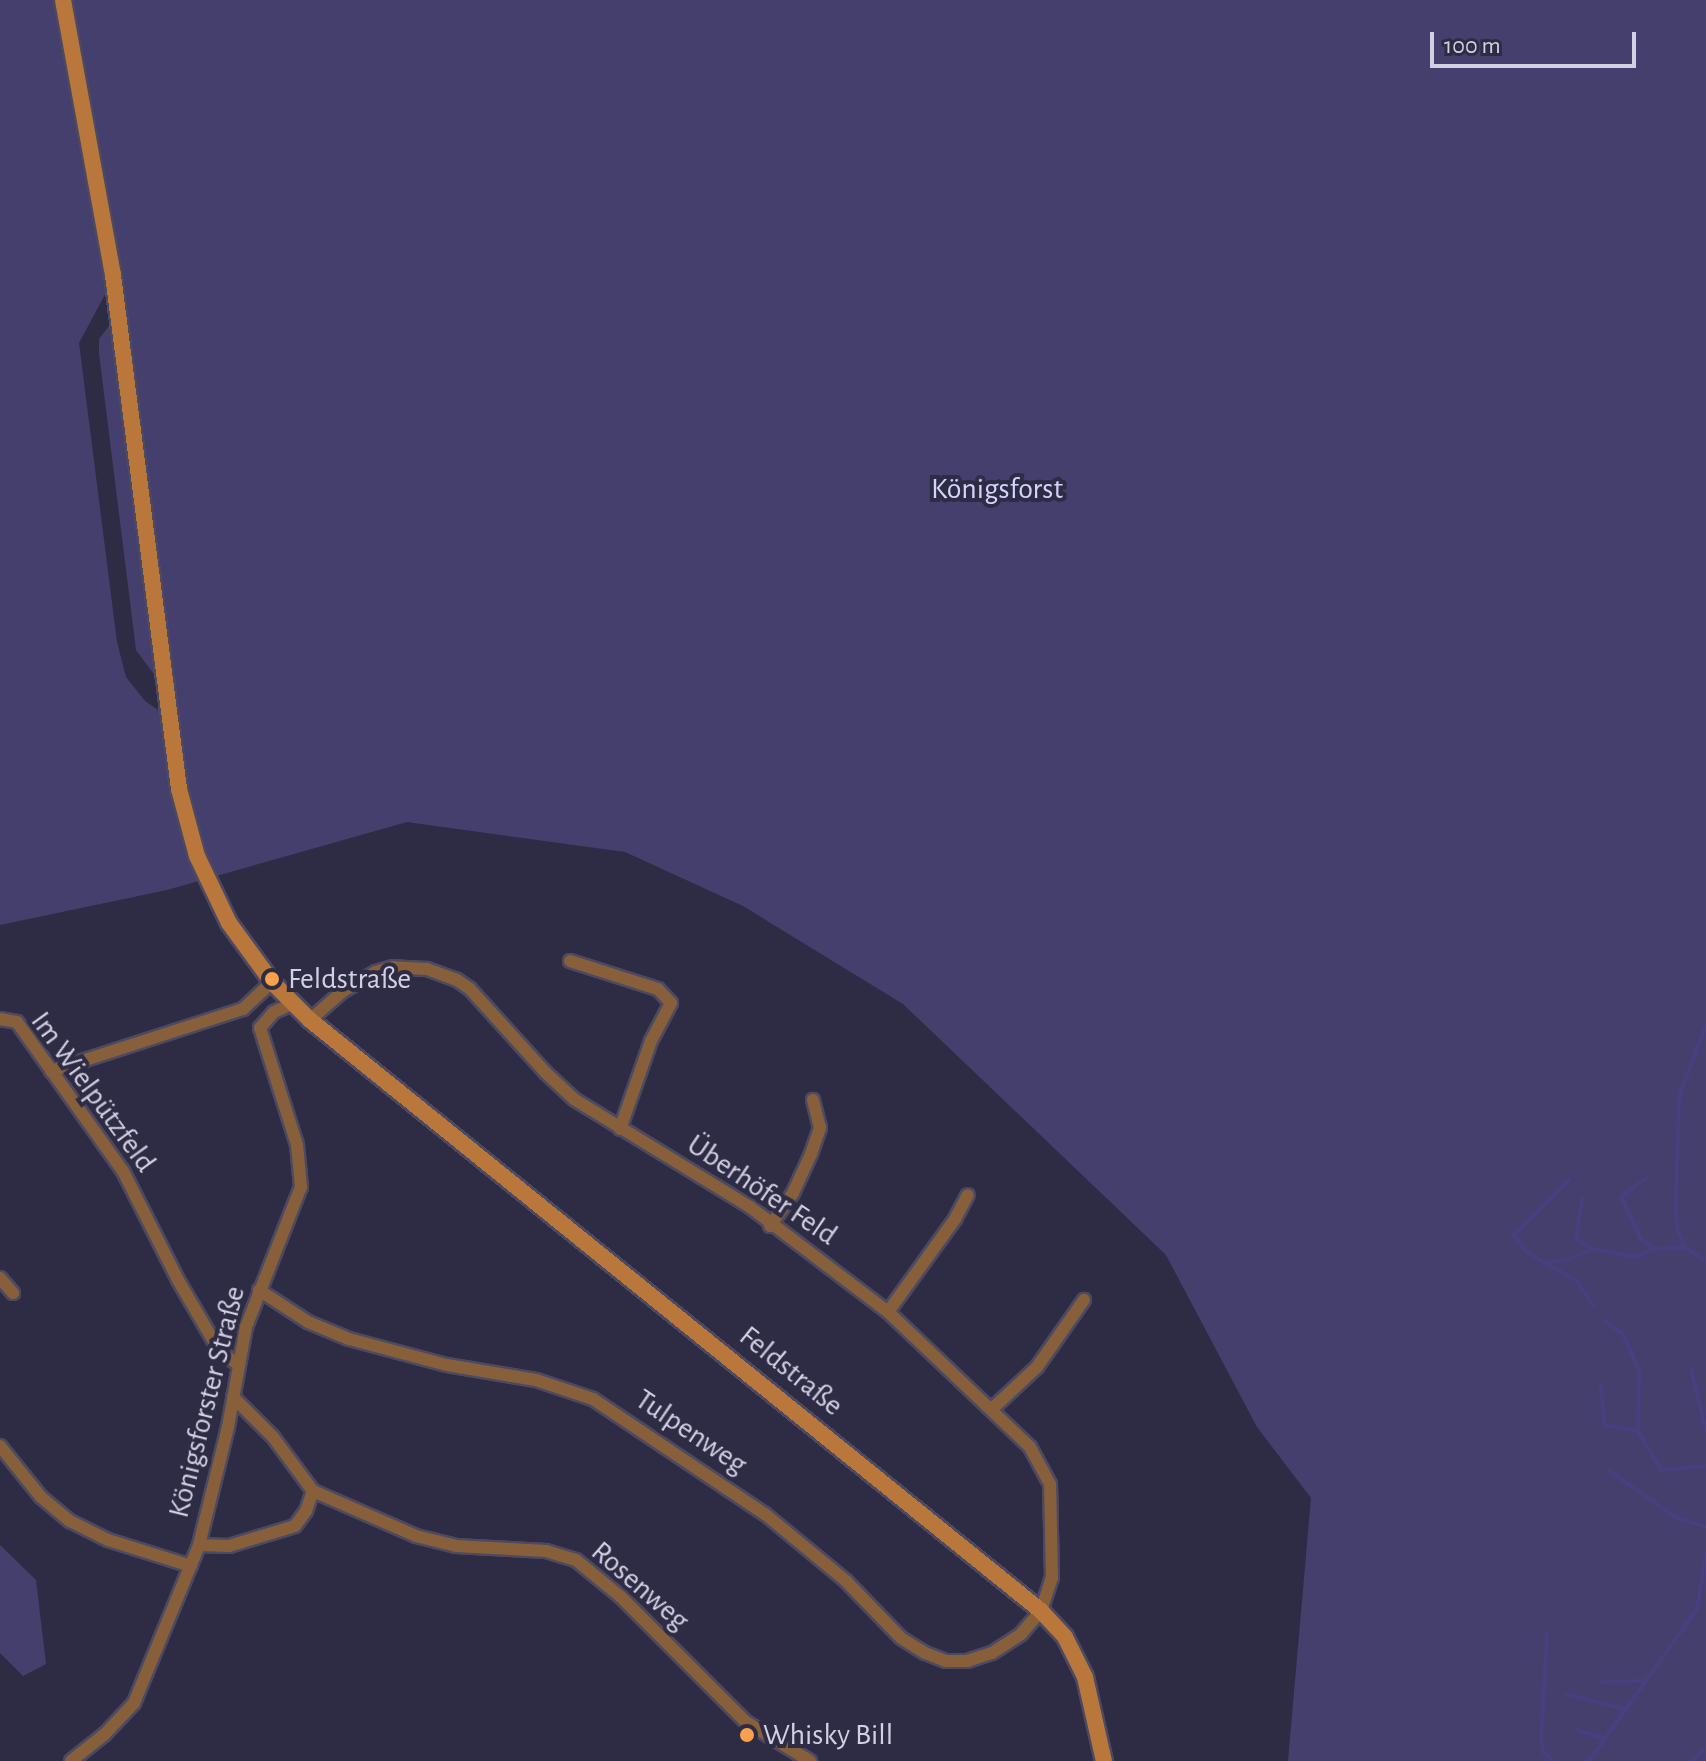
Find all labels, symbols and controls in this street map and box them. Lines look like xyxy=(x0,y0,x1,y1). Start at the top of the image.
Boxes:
scale bar xyxy=(1434,16,1640,66)
text: 100 m xyxy=(1444,34,1501,58)
park label: Königsforst xyxy=(931,471,1063,507)
place label: Feldstraße xyxy=(288,961,411,997)
marker: Feldstraße xyxy=(263,970,281,988)
street label: Im Wielpützfeld xyxy=(23,1005,163,1179)
street label: Überhöfer Feld xyxy=(680,1127,844,1253)
street label: Königsforster Straße xyxy=(161,1282,253,1522)
street label: Feldstraße xyxy=(732,1318,850,1424)
street label: Tulpenweg xyxy=(628,1382,754,1482)
street label: Rosenweg xyxy=(584,1534,696,1638)
place label: Whisky Bill xyxy=(763,1717,893,1753)
marker: Whisky Bill xyxy=(738,1726,756,1744)

